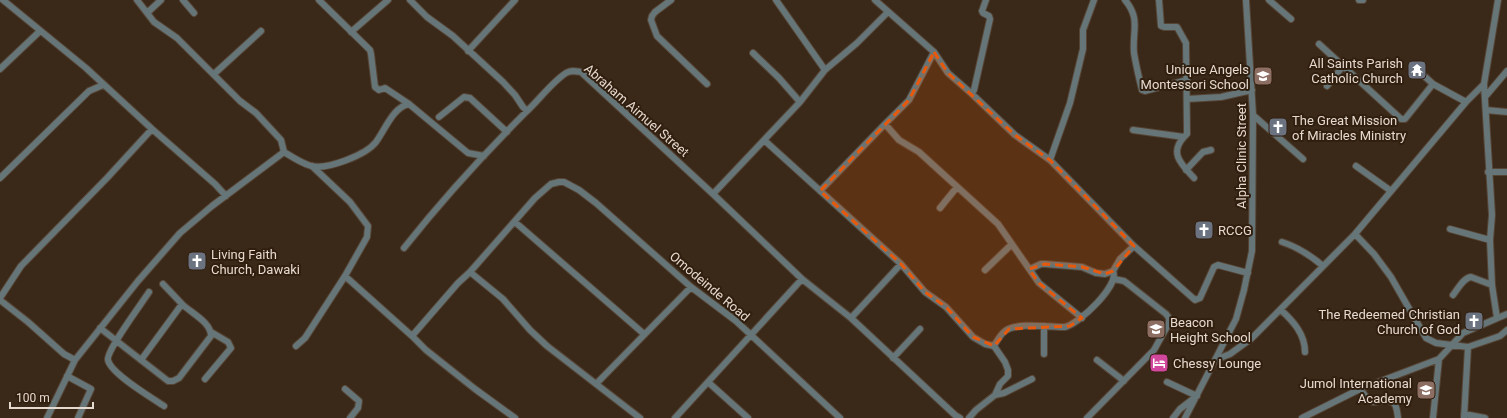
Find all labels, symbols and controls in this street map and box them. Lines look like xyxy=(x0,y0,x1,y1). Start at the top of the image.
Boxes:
place label: All Saints Parish Catholic Church xyxy=(1309,56,1403,86)
temple icon: All Saints Parish Catholic Church xyxy=(1406,59,1428,81)
street label: Abraham Aimuel Street xyxy=(581,61,692,160)
place label: Unique Angels Montessori School xyxy=(1141,62,1249,92)
school or university icon: Unique Angels Montessori School xyxy=(1252,65,1274,87)
street label: Alpha Clinic Street xyxy=(1234,103,1249,209)
place label: The Great Mission of Miracles Ministry xyxy=(1292,113,1406,143)
church icon: The Great Mission of Miracles Ministry xyxy=(1267,116,1289,138)
church icon: RCCG xyxy=(1193,219,1215,241)
place label: RCCG xyxy=(1218,223,1252,238)
place label: Living Faith Church, Dawaki xyxy=(211,247,300,277)
street label: Omodeinde Road xyxy=(667,249,753,324)
church icon: Living Faith Church, Dawaki xyxy=(186,250,208,272)
place label: The Redeemed Christian Church of God xyxy=(1319,307,1460,337)
church icon: The Redeemed Christian Church of God xyxy=(1463,310,1485,332)
place label: Beacon Height School xyxy=(1170,315,1251,345)
school or university icon: Beacon Height School xyxy=(1145,318,1167,340)
hotel icon: Chessy Lounge xyxy=(1148,352,1170,374)
place label: Chessy Lounge xyxy=(1173,356,1261,371)
place label: Jumol International Academy xyxy=(1300,376,1412,406)
school or university icon: Jumol International Academy xyxy=(1415,379,1437,401)
scale bar xyxy=(10,384,93,410)
text: 100 m xyxy=(16,391,50,405)

